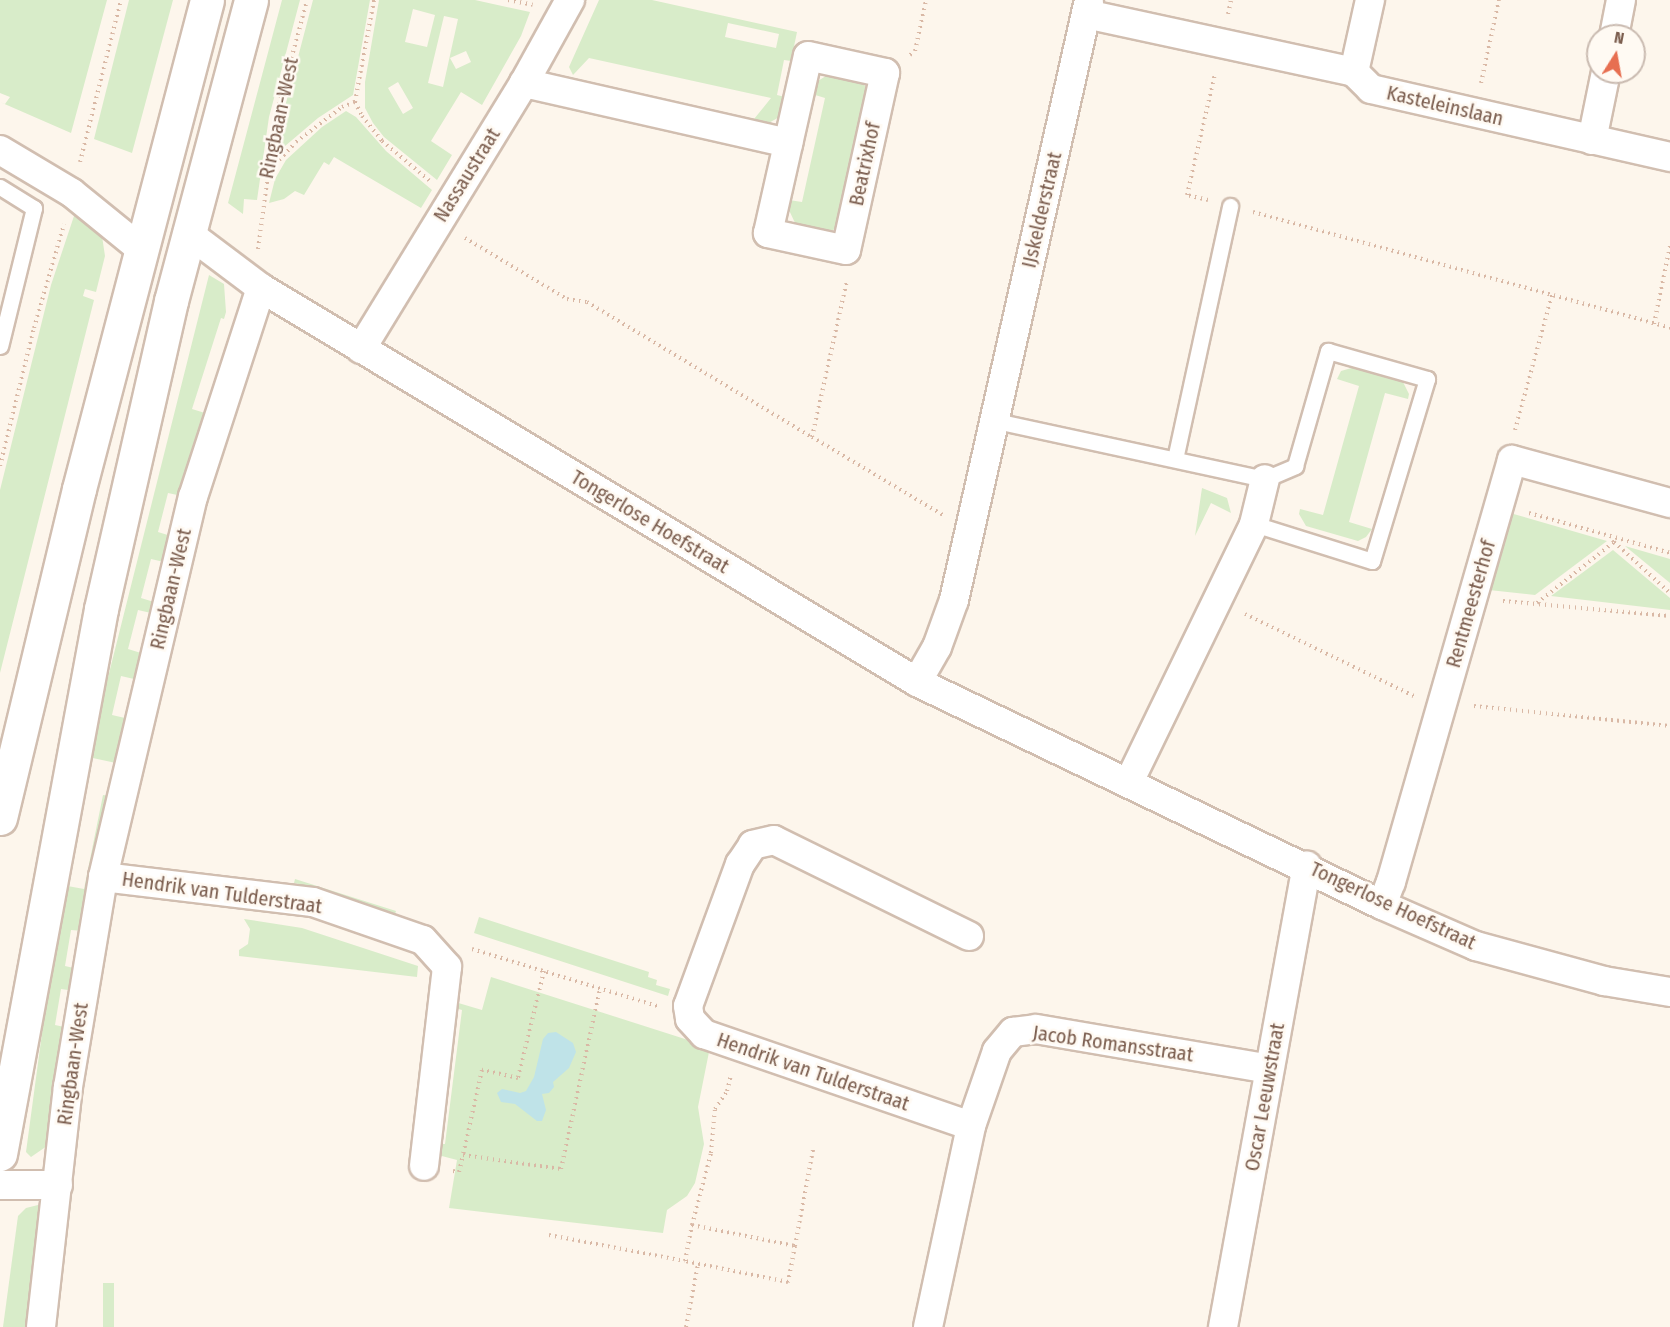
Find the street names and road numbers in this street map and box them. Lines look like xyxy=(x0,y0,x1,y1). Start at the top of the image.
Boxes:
street label: Ringbaan-West xyxy=(254,55,304,181)
street label: Kasteleinslaan xyxy=(1384,81,1506,131)
street label: Beatrixhof xyxy=(844,120,886,208)
street label: Nassaustraat xyxy=(429,124,505,226)
street label: IJskelderstraat xyxy=(1017,150,1067,270)
street label: Tongerlose Hoefstraat xyxy=(567,465,733,579)
street label: Ringbaan-West xyxy=(145,526,197,652)
street label: Rentmeesterhof xyxy=(1441,537,1501,671)
street label: Tongerlose Hoefstraat xyxy=(1306,857,1480,955)
street label: Hendrik van Tulderstraat xyxy=(120,867,324,919)
street label: Ringbaan-West xyxy=(53,1001,93,1127)
street label: Jacob Romansstraat xyxy=(1031,1021,1195,1067)
street label: Oscar Leeuwstraat xyxy=(1240,1021,1290,1173)
street label: Hendrik van Tulderstraat xyxy=(714,1028,912,1116)

